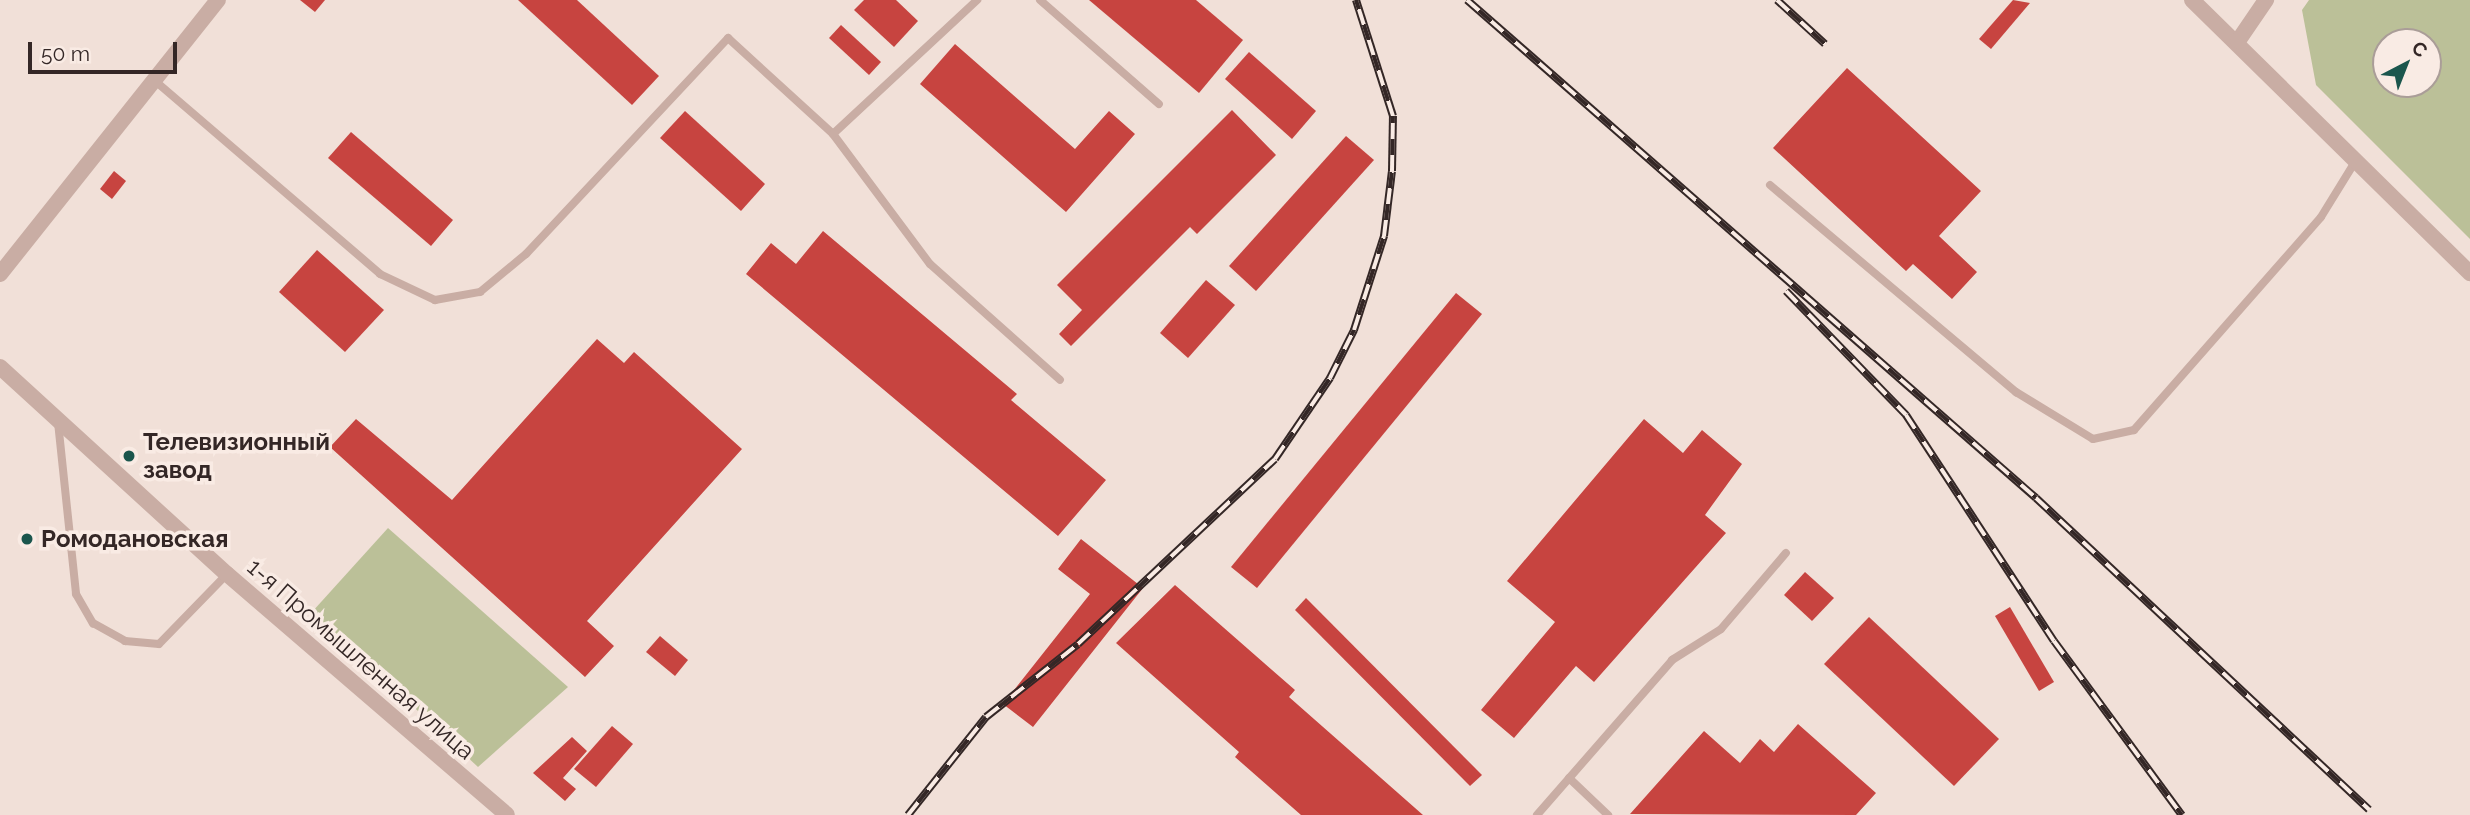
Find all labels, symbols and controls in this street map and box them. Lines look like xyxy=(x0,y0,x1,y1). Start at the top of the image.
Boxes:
scale bar xyxy=(32,28,180,72)
north arrow xyxy=(2372,28,2442,98)
text: С xyxy=(2407,36,2432,61)
text: 50 m xyxy=(41,41,90,66)
place label: Телевизионный завод xyxy=(143,428,330,484)
marker: Телевизионный завод xyxy=(121,448,137,464)
place label: Ромодановская xyxy=(41,525,228,553)
marker: Ромодановская xyxy=(19,531,35,547)
street label: 1-я Промышленная улица xyxy=(241,552,481,766)

